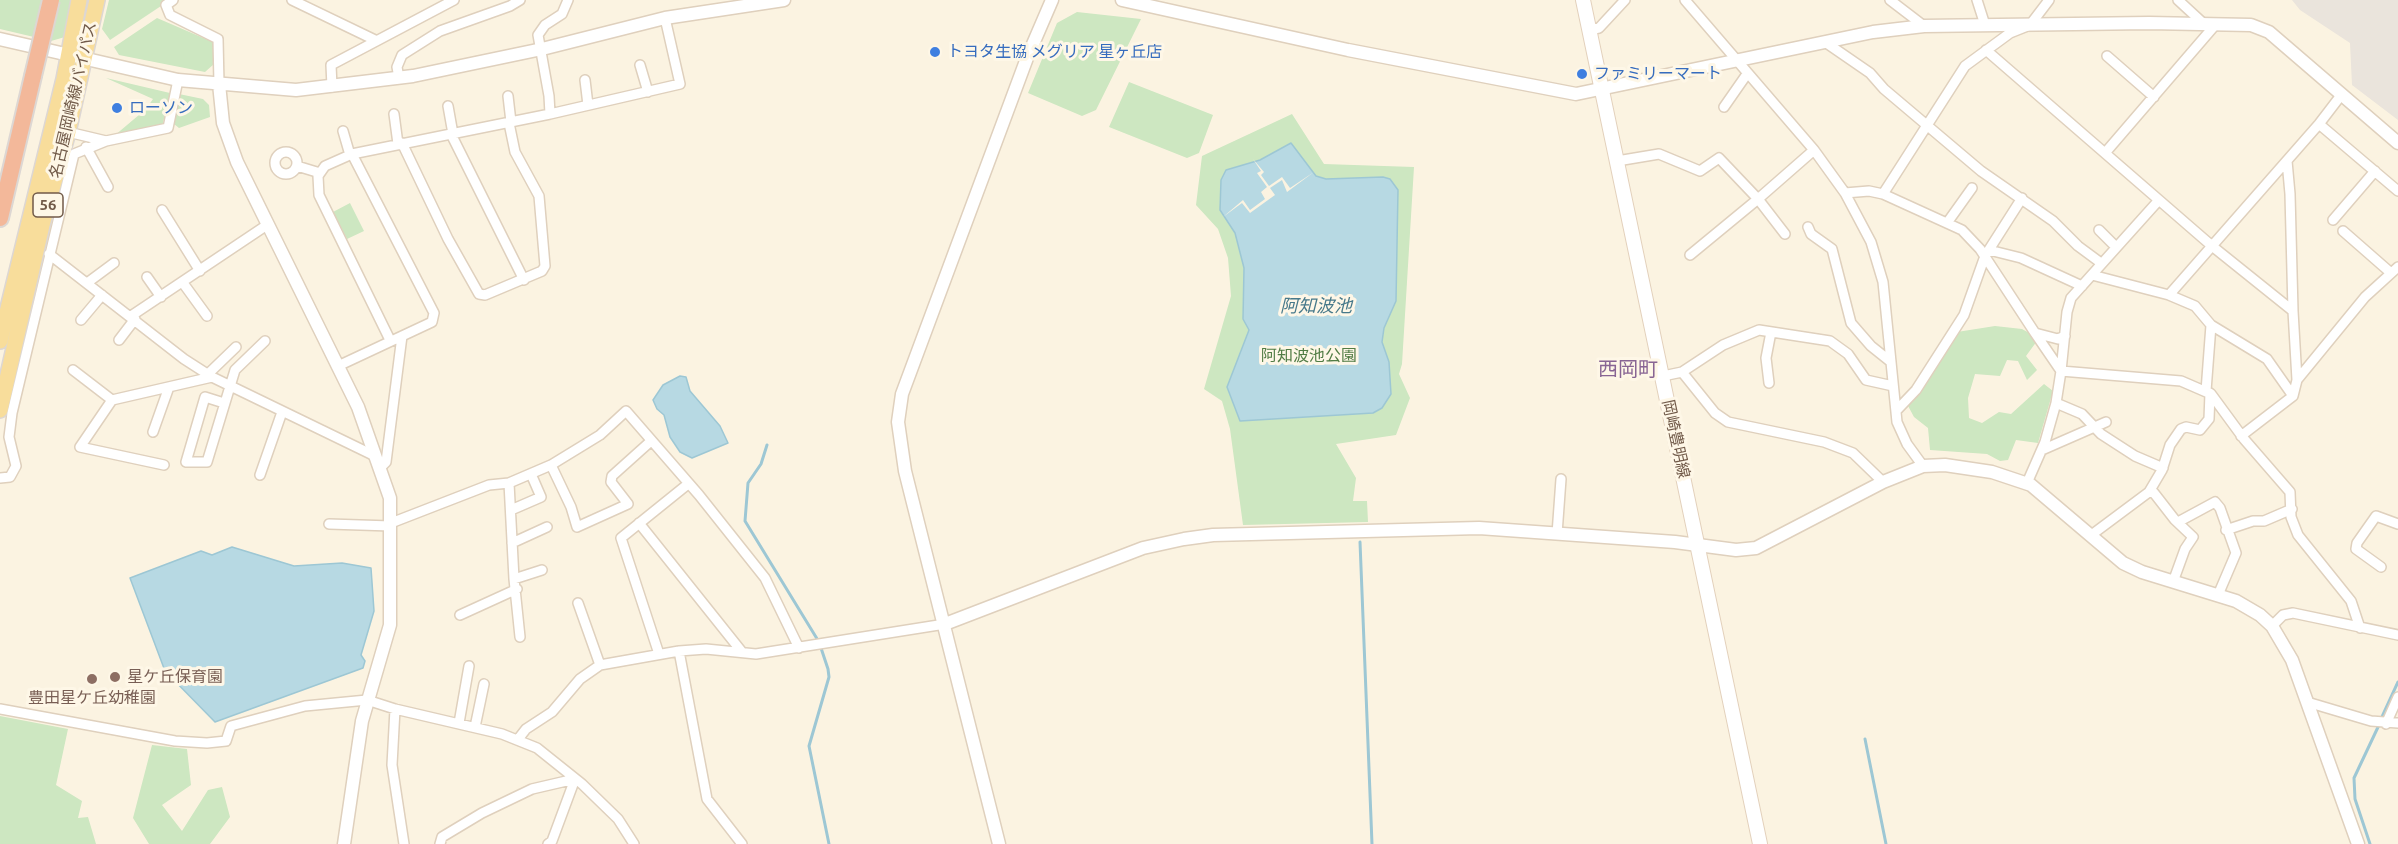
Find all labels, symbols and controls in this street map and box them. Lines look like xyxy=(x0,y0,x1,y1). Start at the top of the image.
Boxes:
street label: 名古屋岡崎線バイパス xyxy=(46,20,100,180)
place label: トヨタ生協 メグリア 星ヶ丘店 xyxy=(947,42,1162,62)
marker: トヨタ生協 メグリア 星ヶ丘店 xyxy=(928,45,942,59)
place label: ファミリーマート xyxy=(1594,64,1722,84)
marker: ファミリーマート xyxy=(1575,67,1589,81)
place label: ローソン xyxy=(129,98,193,118)
marker: ローソン xyxy=(110,101,124,115)
road number: 56 xyxy=(33,193,63,217)
water label: 阿知波池 xyxy=(1280,295,1352,317)
park label: 阿知波池公園 xyxy=(1261,346,1357,366)
district label: 西岡町 xyxy=(1598,357,1658,381)
street label: 岡崎豊明線 xyxy=(1658,398,1694,480)
place label: 星ケ丘保育園 xyxy=(127,667,223,687)
marker: 星ケ丘保育園 xyxy=(108,670,122,684)
marker: 豊田星ケ丘幼稚園 xyxy=(85,672,99,686)
place label: 豊田星ケ丘幼稚園 xyxy=(28,688,156,708)

